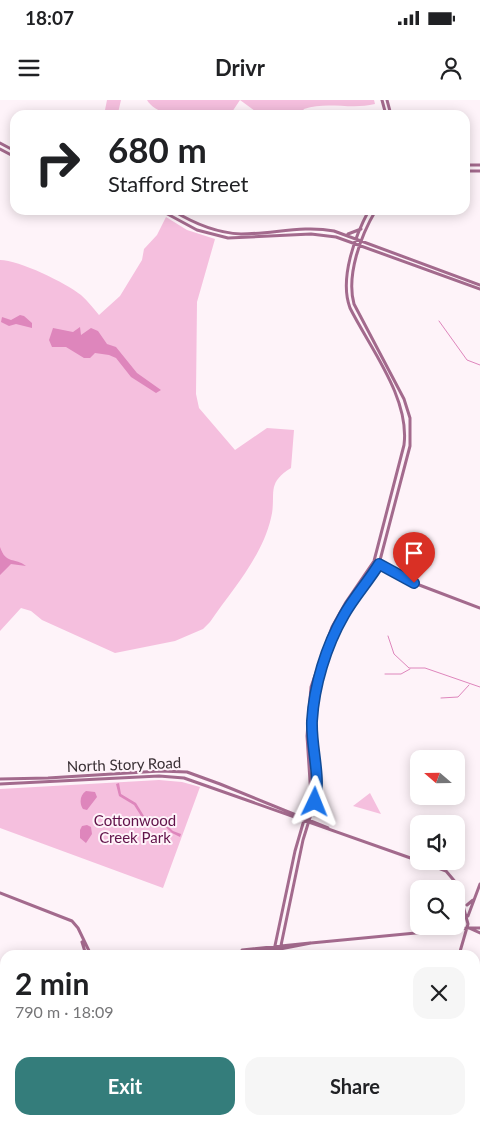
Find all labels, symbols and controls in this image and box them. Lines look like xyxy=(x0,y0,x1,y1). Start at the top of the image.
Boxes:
text: 18:07 xyxy=(25,6,74,29)
icon: menu xyxy=(15,54,43,82)
text: Drivr xyxy=(215,54,265,81)
icon: person xyxy=(437,54,465,82)
text: 680 m xyxy=(108,128,207,170)
icon: right xyxy=(25,130,90,195)
text: Stafford Street xyxy=(108,170,248,197)
pin xyxy=(393,532,435,583)
icon: arrive xyxy=(400,539,428,567)
north arrow xyxy=(410,750,465,805)
map controls xyxy=(410,750,465,935)
street label: North Story Road xyxy=(67,753,181,775)
position arrow xyxy=(288,775,340,827)
park label: Cottonwood Creek Park xyxy=(94,811,176,846)
button: sound xyxy=(410,815,465,870)
button: search xyxy=(410,880,465,935)
text: 2 min xyxy=(15,965,89,1001)
button: close xyxy=(413,967,465,1019)
text: 790 m · 18:09 xyxy=(15,1002,114,1021)
button: Exit xyxy=(15,1057,235,1115)
button: Share xyxy=(245,1057,465,1115)

